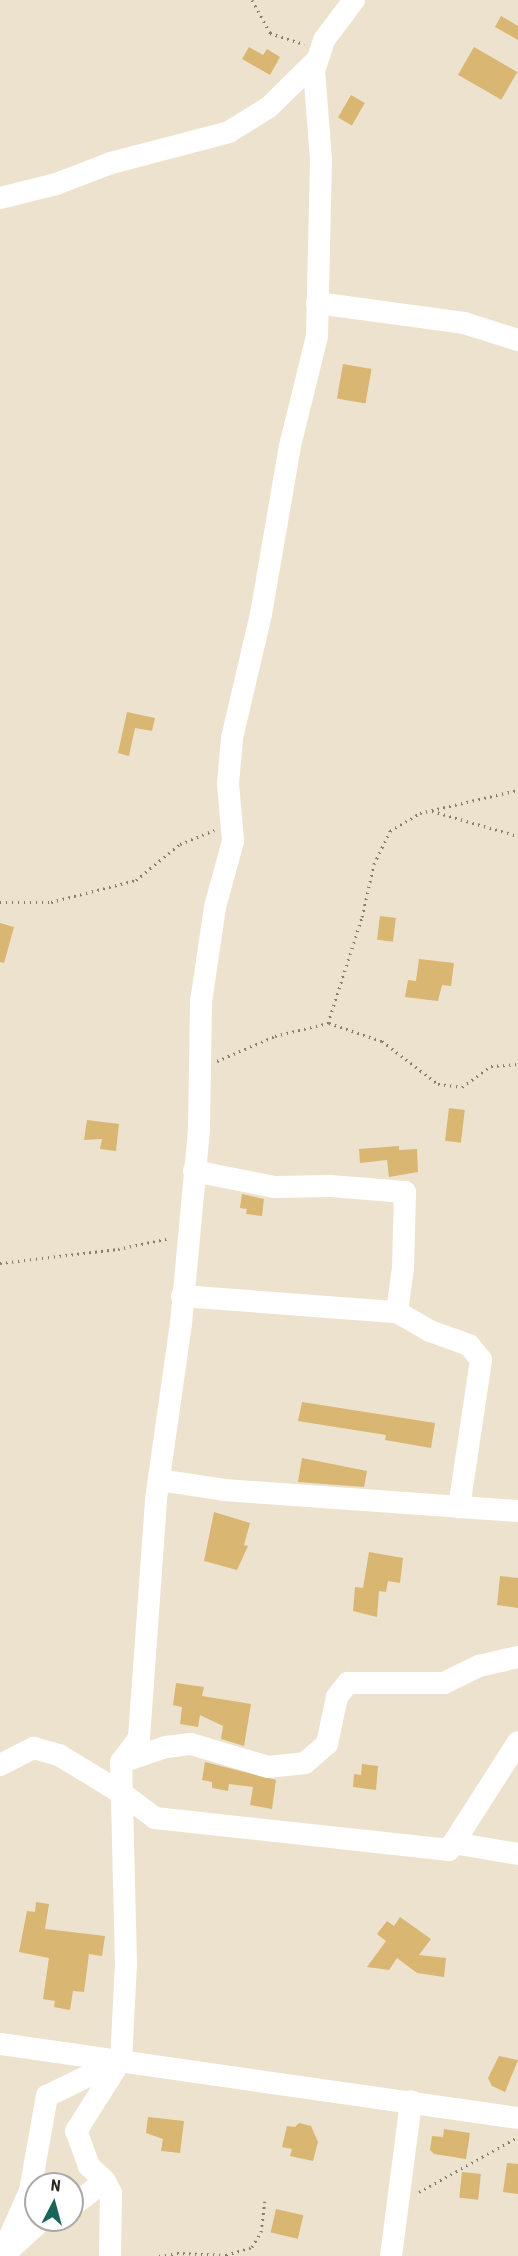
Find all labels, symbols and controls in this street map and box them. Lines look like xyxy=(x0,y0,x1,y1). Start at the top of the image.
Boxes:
north arrow xyxy=(24,2172,84,2232)
text: N xyxy=(50,2176,62,2196)

